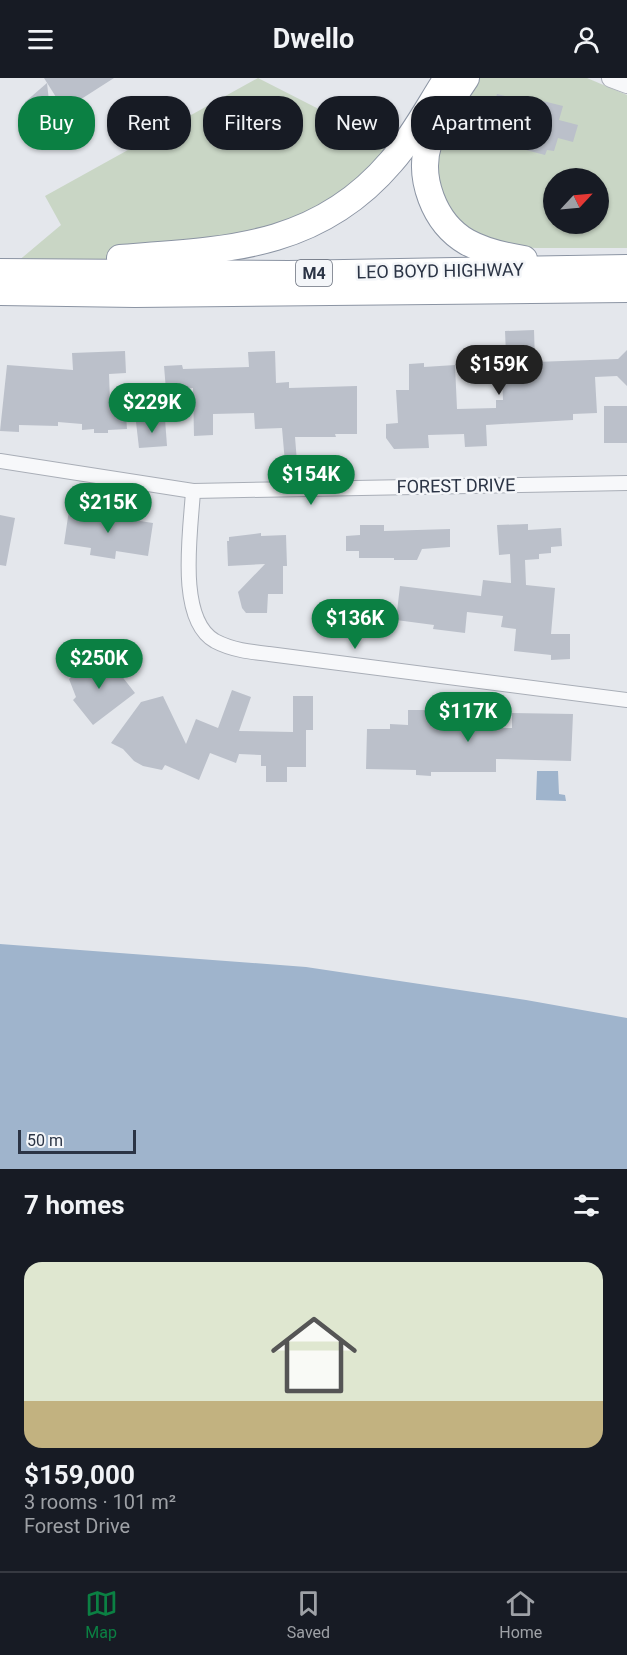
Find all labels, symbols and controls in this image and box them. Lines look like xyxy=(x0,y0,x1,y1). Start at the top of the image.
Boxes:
icon: menu xyxy=(24,23,57,56)
text: Dwello xyxy=(273,23,354,55)
icon: person xyxy=(570,23,603,56)
chip: Buy xyxy=(18,96,95,150)
chip: Rent xyxy=(107,96,191,150)
chip: Filters xyxy=(203,96,303,150)
chip: New xyxy=(315,96,399,150)
chip: Apartment xyxy=(411,96,552,150)
north arrow xyxy=(543,168,609,234)
map controls xyxy=(543,168,609,234)
street label: LEO BOYD HIGHWAY xyxy=(356,259,524,282)
road number: M4 xyxy=(296,260,332,286)
pin: $159K xyxy=(457,345,541,396)
text: $159K xyxy=(470,352,528,376)
pin: $229K xyxy=(110,383,194,434)
text: $229K xyxy=(123,390,181,414)
pin: $154K xyxy=(269,455,353,506)
text: $154K xyxy=(282,462,340,486)
street label: FOREST DRIVE xyxy=(396,474,516,497)
pin: $215K xyxy=(66,483,150,534)
text: $215K xyxy=(79,490,137,514)
pin: $136K xyxy=(313,599,397,650)
text: $136K xyxy=(326,606,384,630)
pin: $250K xyxy=(57,639,141,690)
text: $250K xyxy=(70,646,128,670)
pin: $117K xyxy=(426,692,510,743)
text: $117K xyxy=(439,699,497,723)
scale bar xyxy=(18,1127,136,1154)
text: 50 m xyxy=(27,1131,63,1150)
icon: filters xyxy=(570,1189,603,1222)
text: 7 homes xyxy=(24,1190,125,1220)
icon: home xyxy=(260,1301,368,1409)
text: $159,000 xyxy=(24,1460,135,1490)
text: 3 rooms · 101 m² xyxy=(24,1490,176,1514)
text: Forest Drive xyxy=(24,1514,130,1538)
tab: Map xyxy=(85,1587,118,1642)
tab: Saved xyxy=(287,1587,330,1642)
tab: Home xyxy=(499,1587,542,1642)

